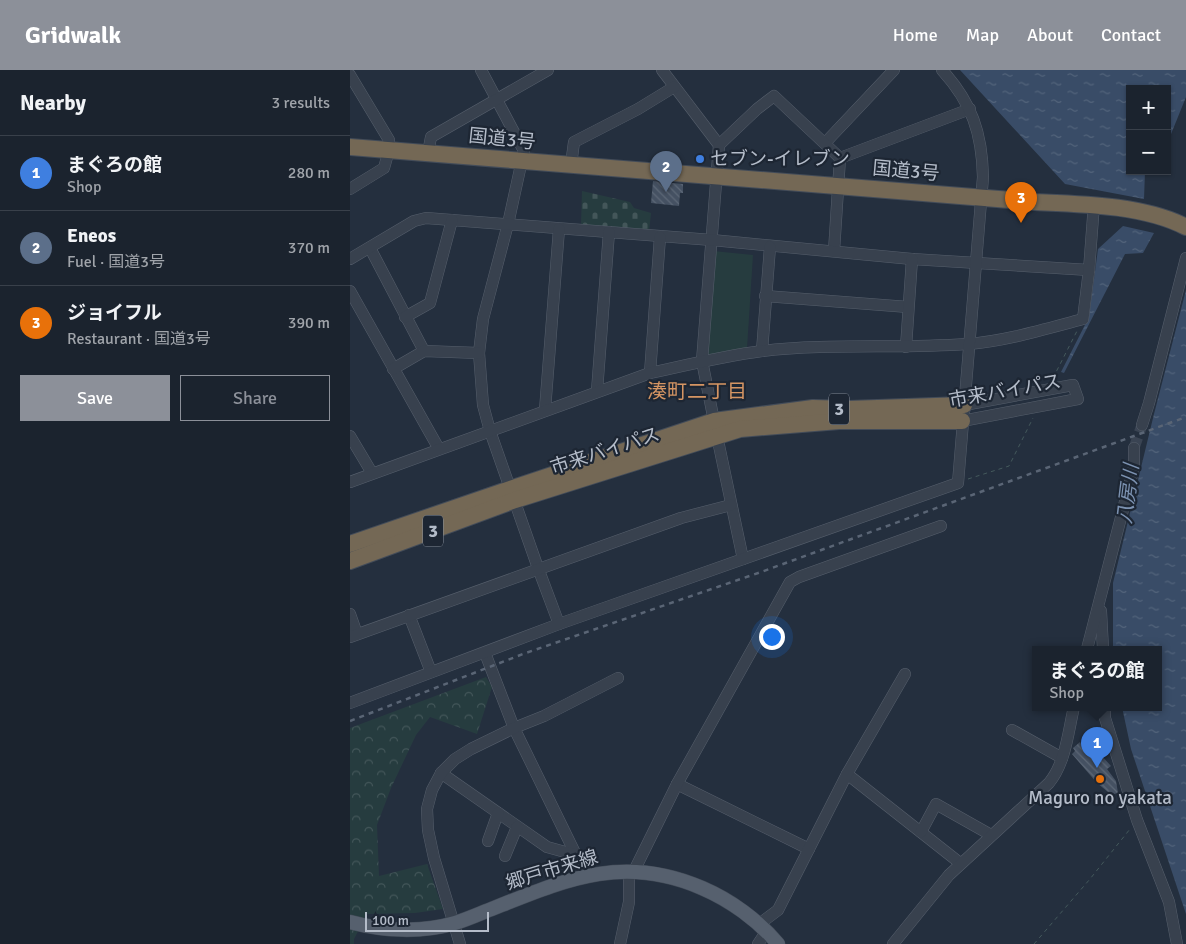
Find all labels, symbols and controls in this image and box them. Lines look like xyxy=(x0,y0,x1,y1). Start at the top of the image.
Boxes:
text: Gridwalk xyxy=(25,20,121,50)
text: Home xyxy=(893,24,938,46)
text: Map xyxy=(966,24,999,46)
text: About xyxy=(1027,24,1073,46)
text: Contact xyxy=(1101,24,1161,46)
map controls xyxy=(1126,85,1171,175)
button: + xyxy=(1126,85,1171,130)
text: Nearby xyxy=(20,90,86,116)
text: 3 results xyxy=(271,93,330,113)
street label: 国道3号 xyxy=(467,124,537,154)
button: − xyxy=(1126,130,1171,175)
place label: セブン-イレブン xyxy=(710,147,850,171)
pin: 2 xyxy=(650,151,682,192)
text: まぐろの館 xyxy=(67,153,162,177)
marker: セブン-イレブン xyxy=(694,153,706,165)
street label: 国道3号 xyxy=(871,156,941,186)
text: 1 xyxy=(32,163,40,183)
text: 280 m xyxy=(288,163,330,183)
text: Shop xyxy=(67,177,101,197)
pin: 3 xyxy=(1005,182,1037,223)
text: Eneos xyxy=(67,224,116,248)
text: 2 xyxy=(32,238,40,258)
text: 370 m xyxy=(288,238,330,258)
text: Fuel · 国道3号 xyxy=(67,252,165,272)
text: ジョイフル xyxy=(67,301,162,325)
text: 3 xyxy=(32,313,40,333)
text: 390 m xyxy=(288,313,330,333)
text: Restaurant · 国道3号 xyxy=(67,329,211,349)
street label: 市来バイパス xyxy=(947,369,1063,413)
button: Save xyxy=(20,375,170,421)
button: Share xyxy=(180,375,330,421)
district label: 湊町二丁目 xyxy=(647,379,747,404)
road number: 3 xyxy=(829,394,849,424)
street label: 市来バイパス xyxy=(547,422,663,480)
water label: 八房川 xyxy=(1112,461,1144,525)
road number: 3 xyxy=(423,516,443,546)
your location xyxy=(759,624,785,650)
popup xyxy=(1032,646,1162,711)
text: まぐろの館 xyxy=(1049,659,1145,683)
text: Shop xyxy=(1049,683,1084,703)
pin: 1 xyxy=(1081,727,1113,768)
marker: Maguro no yakata xyxy=(1094,773,1106,785)
place label: Maguro no yakata xyxy=(1028,786,1172,810)
street label: 郷戸市来線 xyxy=(503,845,601,895)
scale bar xyxy=(365,909,489,932)
text: 100 m xyxy=(372,912,409,929)

